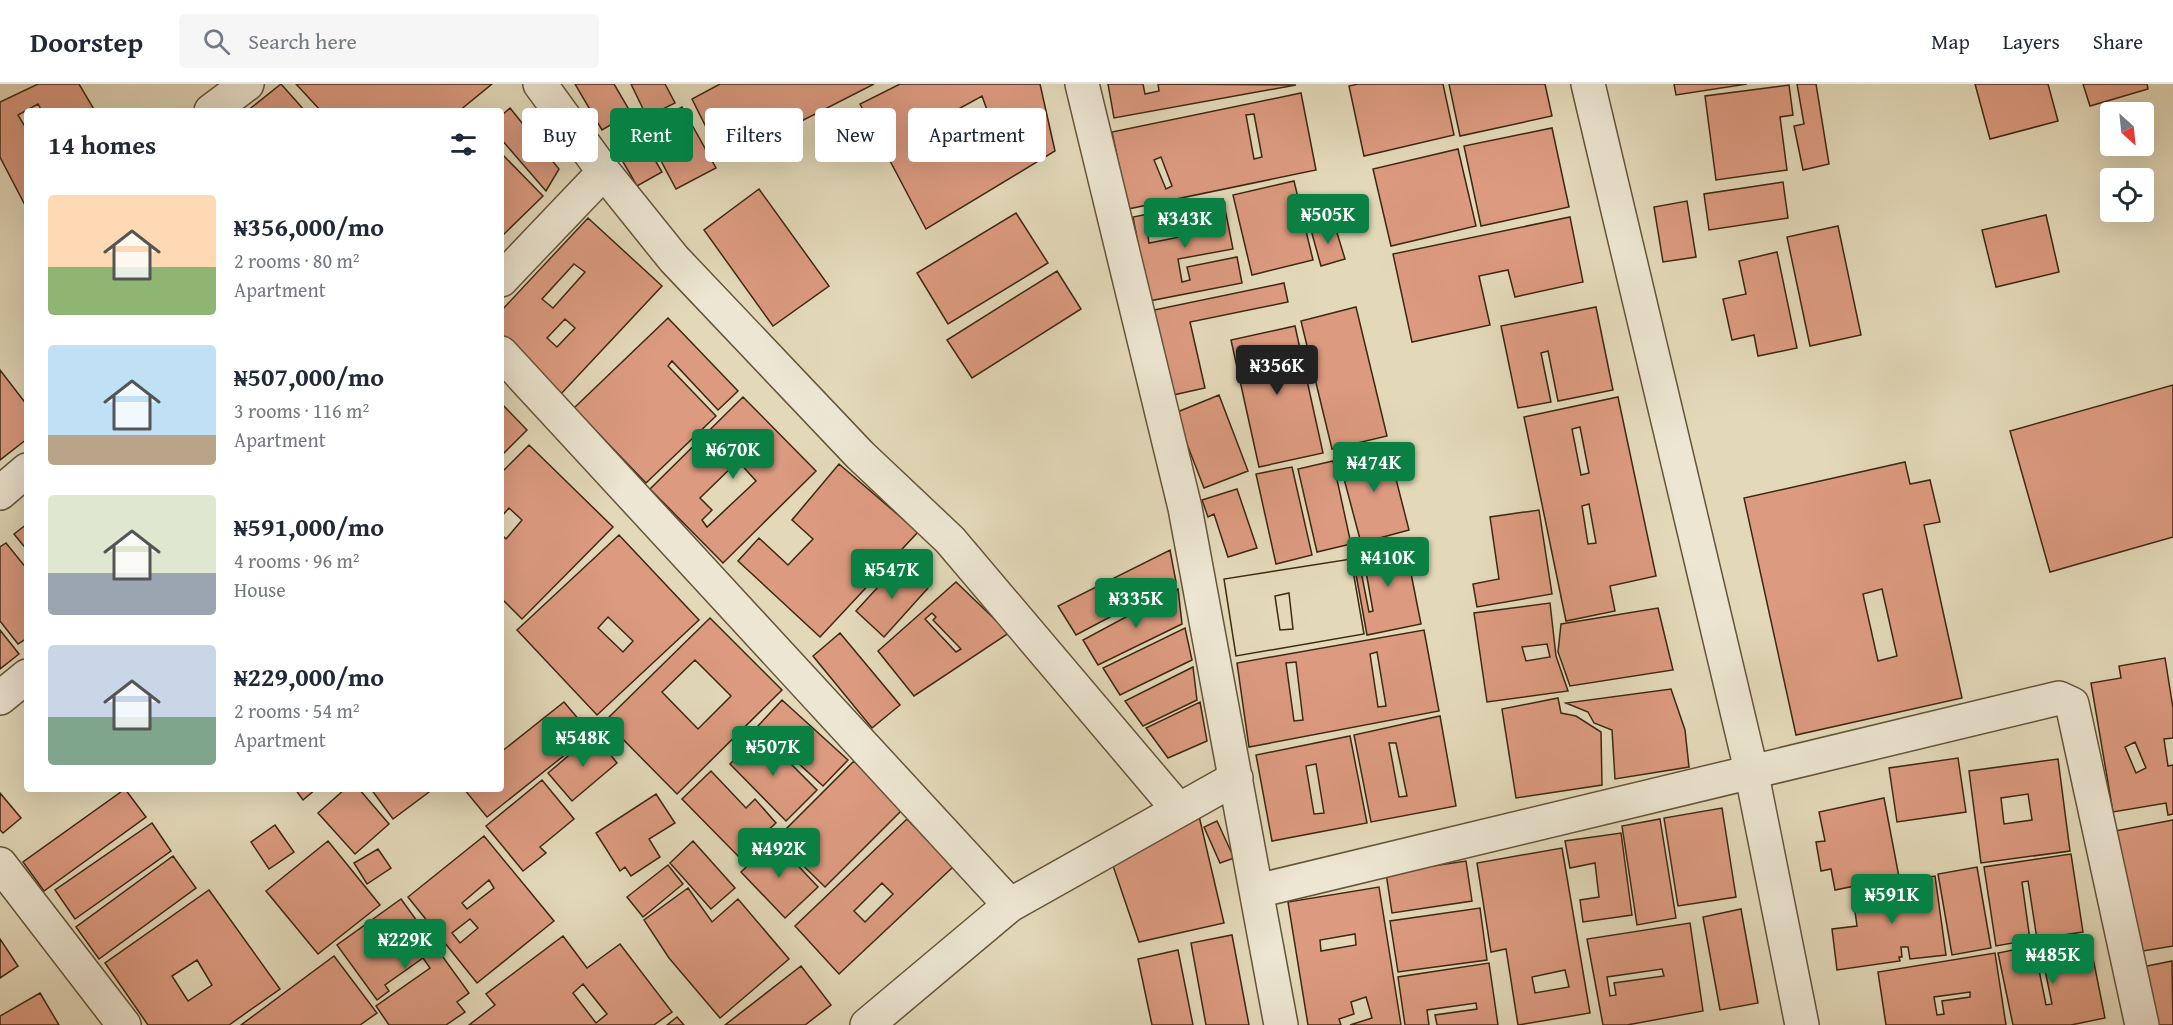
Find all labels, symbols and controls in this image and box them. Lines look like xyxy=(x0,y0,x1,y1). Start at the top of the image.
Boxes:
search box xyxy=(179,14,599,68)
text: Doorstep xyxy=(30,21,143,62)
icon: search xyxy=(200,25,233,58)
text: Search here xyxy=(248,25,357,57)
text: Map xyxy=(1931,26,1970,57)
text: Layers xyxy=(2003,26,2060,57)
text: Share xyxy=(2093,26,2143,57)
north arrow xyxy=(2100,102,2154,156)
map controls xyxy=(2100,102,2154,222)
chip: Buy xyxy=(522,108,598,162)
chip: Rent xyxy=(610,108,693,162)
chip: Filters xyxy=(705,108,803,162)
chip: New xyxy=(815,108,896,162)
chip: Apartment xyxy=(908,108,1046,162)
text: 14 homes xyxy=(48,125,156,164)
icon: filters xyxy=(447,128,480,161)
button: locate xyxy=(2100,168,2154,222)
pin: ₦505K xyxy=(1286,194,1370,245)
pin: ₦343K xyxy=(1143,198,1227,249)
text: ₦505K xyxy=(1301,199,1355,228)
text: ₦343K xyxy=(1158,203,1212,232)
text: ₦356,000/mo xyxy=(234,207,384,246)
icon: home xyxy=(96,219,168,291)
text: 2 rooms · 80 m² xyxy=(234,246,360,275)
text: Apartment xyxy=(234,275,326,304)
pin: ₦356K xyxy=(1235,345,1319,396)
text: ₦356K xyxy=(1250,350,1304,379)
text: ₦507,000/mo xyxy=(234,357,384,396)
icon: home xyxy=(96,369,168,441)
text: 3 rooms · 116 m² xyxy=(234,396,369,425)
text: Apartment xyxy=(234,425,326,454)
pin: ₦670K xyxy=(691,429,775,480)
text: ₦670K xyxy=(706,434,760,463)
pin: ₦474K xyxy=(1332,442,1416,493)
text: ₦474K xyxy=(1347,447,1401,476)
text: ₦591,000/mo xyxy=(234,507,384,546)
icon: home xyxy=(96,519,168,591)
pin: ₦410K xyxy=(1346,537,1430,588)
text: ₦410K xyxy=(1361,542,1415,571)
text: 4 rooms · 96 m² xyxy=(234,546,360,575)
pin: ₦547K xyxy=(850,549,934,600)
text: ₦547K xyxy=(865,554,919,583)
text: House xyxy=(234,575,286,604)
pin: ₦335K xyxy=(1094,578,1178,629)
text: ₦335K xyxy=(1109,583,1163,612)
text: ₦229,000/mo xyxy=(234,657,384,696)
icon: home xyxy=(96,669,168,741)
text: 2 rooms · 54 m² xyxy=(234,696,360,725)
pin: ₦548K xyxy=(541,717,625,768)
text: ₦548K xyxy=(556,722,610,751)
text: Apartment xyxy=(234,725,326,754)
pin: ₦507K xyxy=(731,726,815,777)
text: ₦507K xyxy=(746,731,800,760)
pin: ₦492K xyxy=(737,828,821,879)
text: ₦492K xyxy=(752,833,806,862)
pin: ₦591K xyxy=(1850,874,1934,925)
text: ₦591K xyxy=(1865,879,1919,908)
pin: ₦229K xyxy=(363,919,447,970)
text: ₦229K xyxy=(378,924,432,953)
pin: ₦485K xyxy=(2011,934,2095,985)
text: ₦485K xyxy=(2026,939,2080,968)

